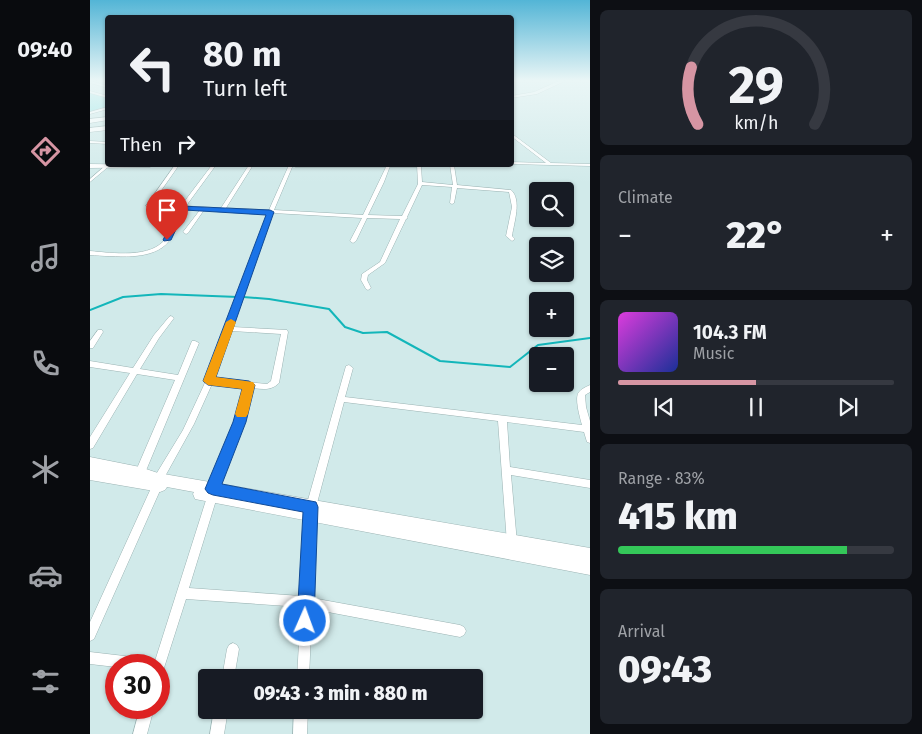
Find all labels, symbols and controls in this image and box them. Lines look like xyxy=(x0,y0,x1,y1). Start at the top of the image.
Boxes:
text: 80 m xyxy=(203,33,282,75)
icon: left xyxy=(120,35,185,100)
text: 09:40 xyxy=(17,36,73,63)
text: 29 xyxy=(728,54,784,117)
text: Turn left xyxy=(203,75,287,102)
text: km/h xyxy=(734,112,778,134)
icon: right xyxy=(172,130,200,158)
text: Then xyxy=(120,133,162,156)
icon: directions xyxy=(28,134,63,169)
map controls xyxy=(529,182,574,392)
button: search xyxy=(529,182,574,227)
text: Climate xyxy=(618,188,673,207)
pin xyxy=(146,189,188,240)
icon: arrive xyxy=(153,196,181,224)
text: 22° xyxy=(726,212,786,258)
text: − xyxy=(618,219,632,252)
text: + xyxy=(880,219,894,252)
button: layers xyxy=(529,237,574,282)
icon: music xyxy=(28,240,63,275)
button: + xyxy=(529,292,574,337)
text: 104.3 FM xyxy=(693,321,767,344)
text: Music xyxy=(693,344,734,363)
icon: phone xyxy=(28,346,63,381)
button: − xyxy=(529,347,574,392)
icon: previous xyxy=(650,393,678,421)
icon: pause xyxy=(742,393,770,421)
icon: next xyxy=(834,393,862,421)
icon: climate xyxy=(28,452,63,487)
text: Range · 83% xyxy=(618,469,705,488)
text: 415 km xyxy=(618,493,738,539)
icon: car xyxy=(28,558,63,593)
position arrow xyxy=(278,594,330,646)
text: Arrival xyxy=(618,622,665,641)
text: 09:43 xyxy=(618,646,712,692)
speed limit sign: 30 xyxy=(105,654,170,719)
icon: filters xyxy=(28,664,63,699)
text: 09:43 · 3 min · 880 m xyxy=(253,682,428,705)

